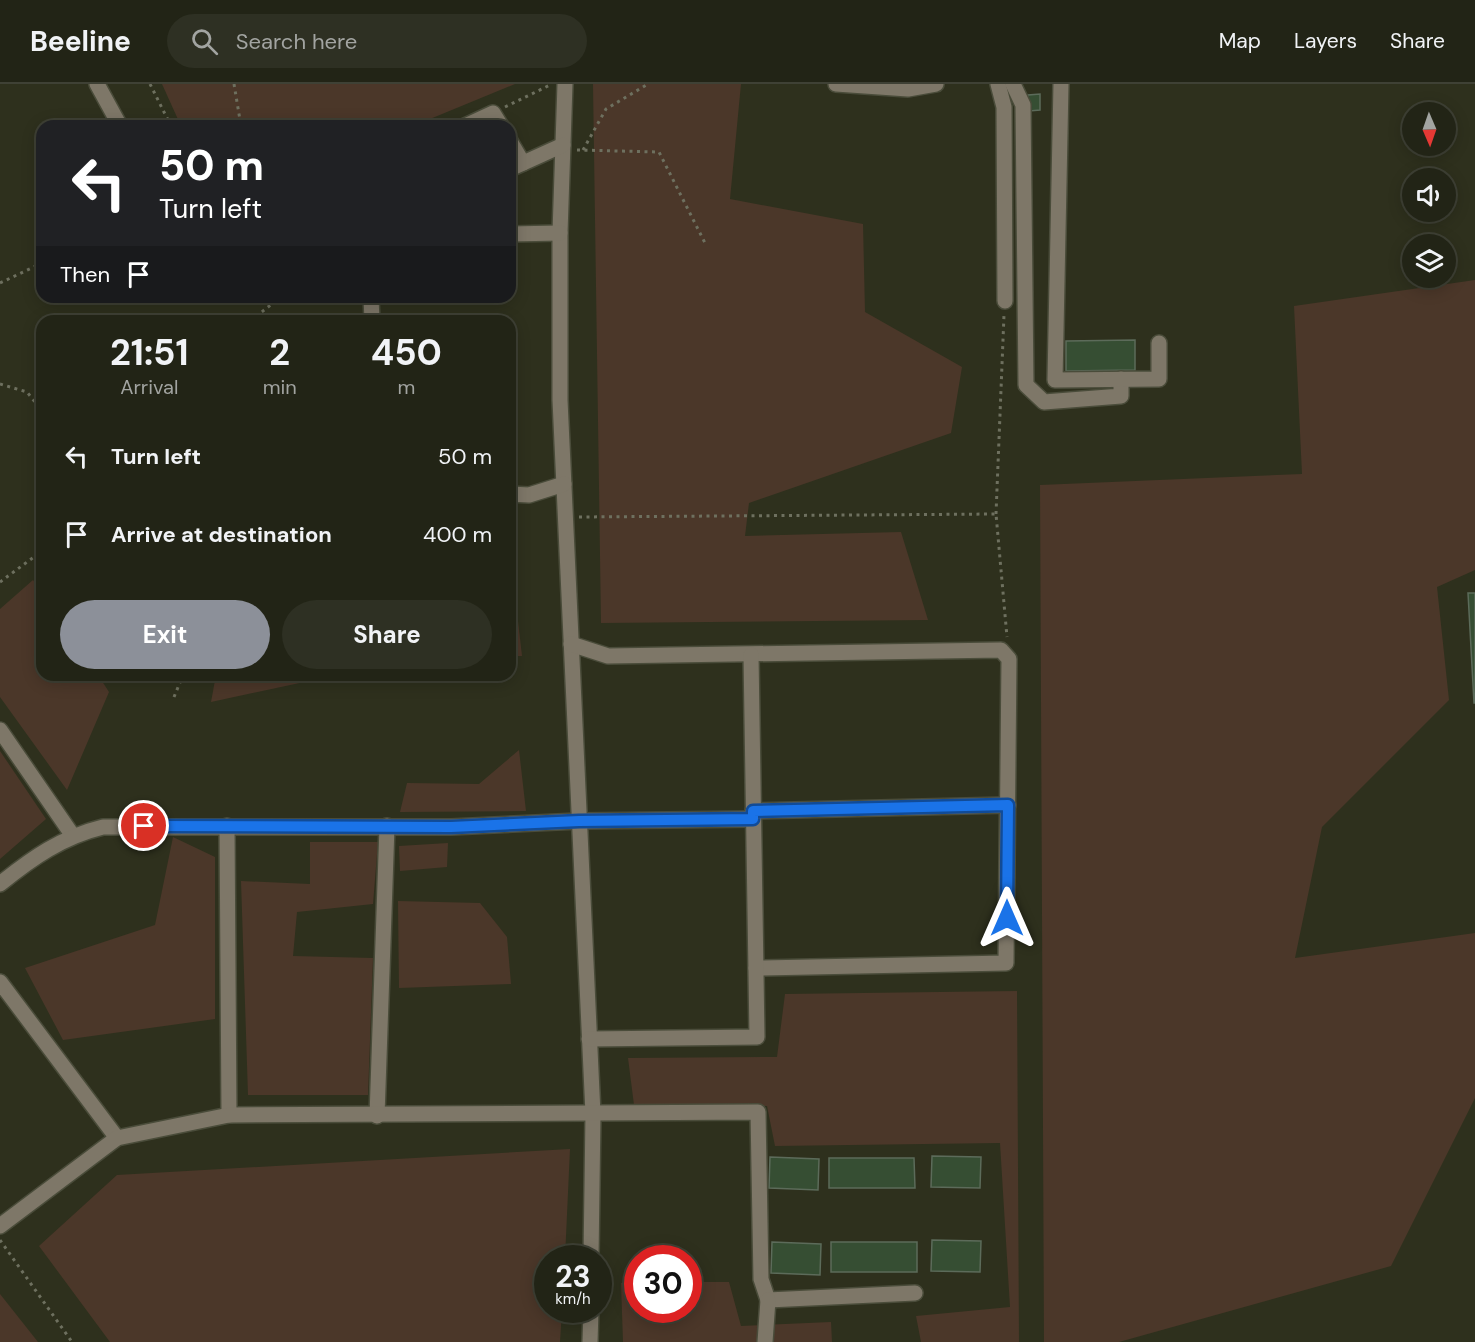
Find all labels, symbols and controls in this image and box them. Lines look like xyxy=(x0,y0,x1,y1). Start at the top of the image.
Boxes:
search box xyxy=(167,14,587,68)
text: Beeline xyxy=(30,23,131,60)
icon: search xyxy=(188,25,221,58)
text: Search here xyxy=(236,27,357,56)
text: Map xyxy=(1219,27,1261,55)
text: Layers xyxy=(1294,27,1357,55)
text: Share xyxy=(1390,27,1445,55)
north arrow xyxy=(1402,102,1456,156)
map controls xyxy=(1402,102,1456,288)
text: 50 m xyxy=(159,138,264,193)
icon: left xyxy=(60,144,138,222)
button: sound xyxy=(1402,168,1456,222)
text: Turn left xyxy=(159,191,262,226)
button: layers xyxy=(1402,234,1456,288)
icon: arrive xyxy=(122,258,155,291)
text: Then xyxy=(60,260,110,289)
text: 21:51 xyxy=(110,329,189,376)
text: 2 xyxy=(269,329,290,376)
text: 450 xyxy=(371,329,442,376)
text: Arrival xyxy=(120,374,178,400)
text: min xyxy=(263,374,297,400)
text: m xyxy=(397,374,415,400)
icon: left xyxy=(60,440,93,473)
text: Turn left xyxy=(111,442,201,471)
text: 50 m xyxy=(438,442,492,471)
icon: arrive xyxy=(60,518,93,551)
text: Arrive at destination xyxy=(111,520,332,549)
text: 400 m xyxy=(423,520,492,549)
button: Exit xyxy=(60,600,270,669)
button: Share xyxy=(282,600,492,669)
pin xyxy=(118,800,169,851)
icon: arrive xyxy=(127,809,160,842)
position arrow xyxy=(975,886,1039,950)
speed limit sign: 30 xyxy=(624,1245,702,1323)
text: 23 xyxy=(555,1257,591,1296)
text: km/h xyxy=(555,1289,591,1309)

